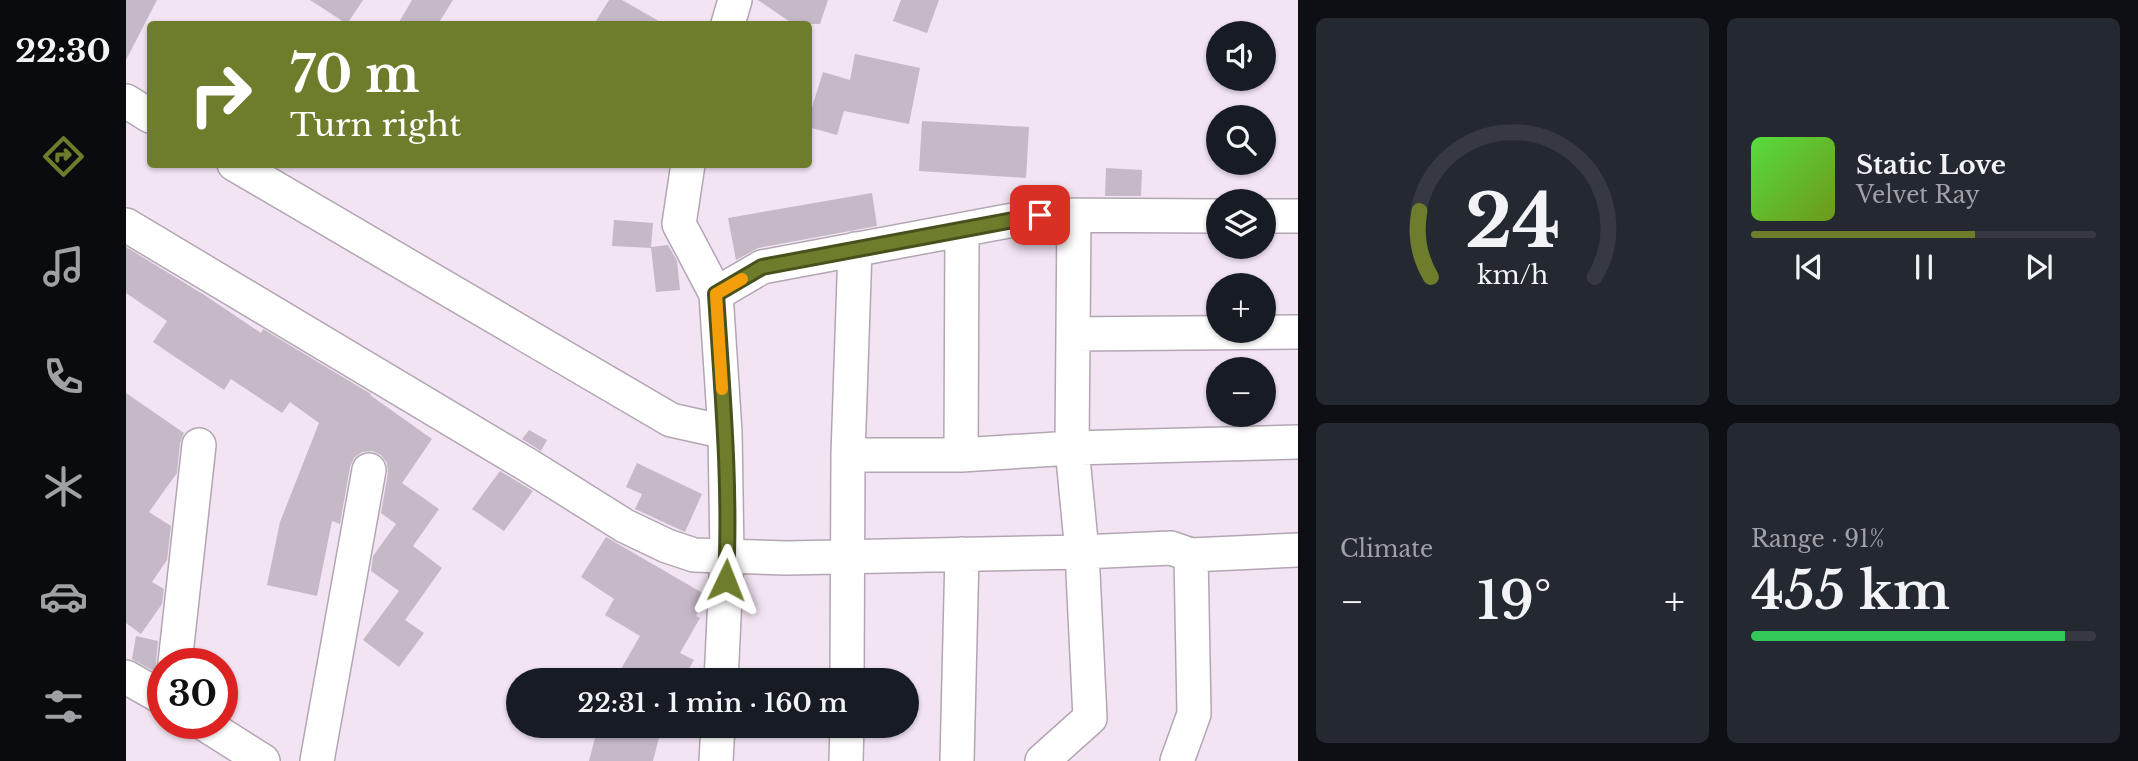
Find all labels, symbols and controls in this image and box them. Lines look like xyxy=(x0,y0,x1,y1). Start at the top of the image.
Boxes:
map controls xyxy=(1206,21,1276,427)
button: sound xyxy=(1206,21,1276,91)
text: 22:30 xyxy=(15,31,111,71)
text: 70 m xyxy=(290,44,420,105)
icon: right xyxy=(175,49,266,140)
text: Turn right xyxy=(290,105,461,145)
button: search xyxy=(1206,105,1276,175)
icon: directions xyxy=(39,132,88,181)
text: Static Love xyxy=(1856,149,2006,181)
text: 24 xyxy=(1465,177,1560,268)
text: Velvet Ray xyxy=(1856,181,1980,209)
pin xyxy=(1010,185,1070,245)
button: layers xyxy=(1206,189,1276,259)
icon: arrive xyxy=(1021,196,1059,234)
icon: music xyxy=(39,242,88,291)
icon: previous xyxy=(1790,248,1828,286)
icon: pause xyxy=(1905,248,1943,286)
icon: next xyxy=(2020,248,2058,286)
text: km/h xyxy=(1477,260,1548,291)
button: + xyxy=(1206,273,1276,343)
icon: phone xyxy=(39,352,88,401)
button: − xyxy=(1206,357,1276,427)
icon: climate xyxy=(39,462,88,511)
text: Range · 91% xyxy=(1751,525,1885,553)
text: Climate xyxy=(1340,535,1433,563)
position arrow xyxy=(689,543,763,617)
text: 455 km xyxy=(1751,559,1950,623)
text: 19° xyxy=(1477,569,1552,633)
icon: car xyxy=(39,572,88,621)
text: − xyxy=(1340,578,1364,625)
text: + xyxy=(1664,578,1685,625)
speed limit sign: 30 xyxy=(147,648,238,739)
icon: filters xyxy=(39,682,88,731)
text: 22:31 · 1 min · 160 m xyxy=(578,687,847,719)

